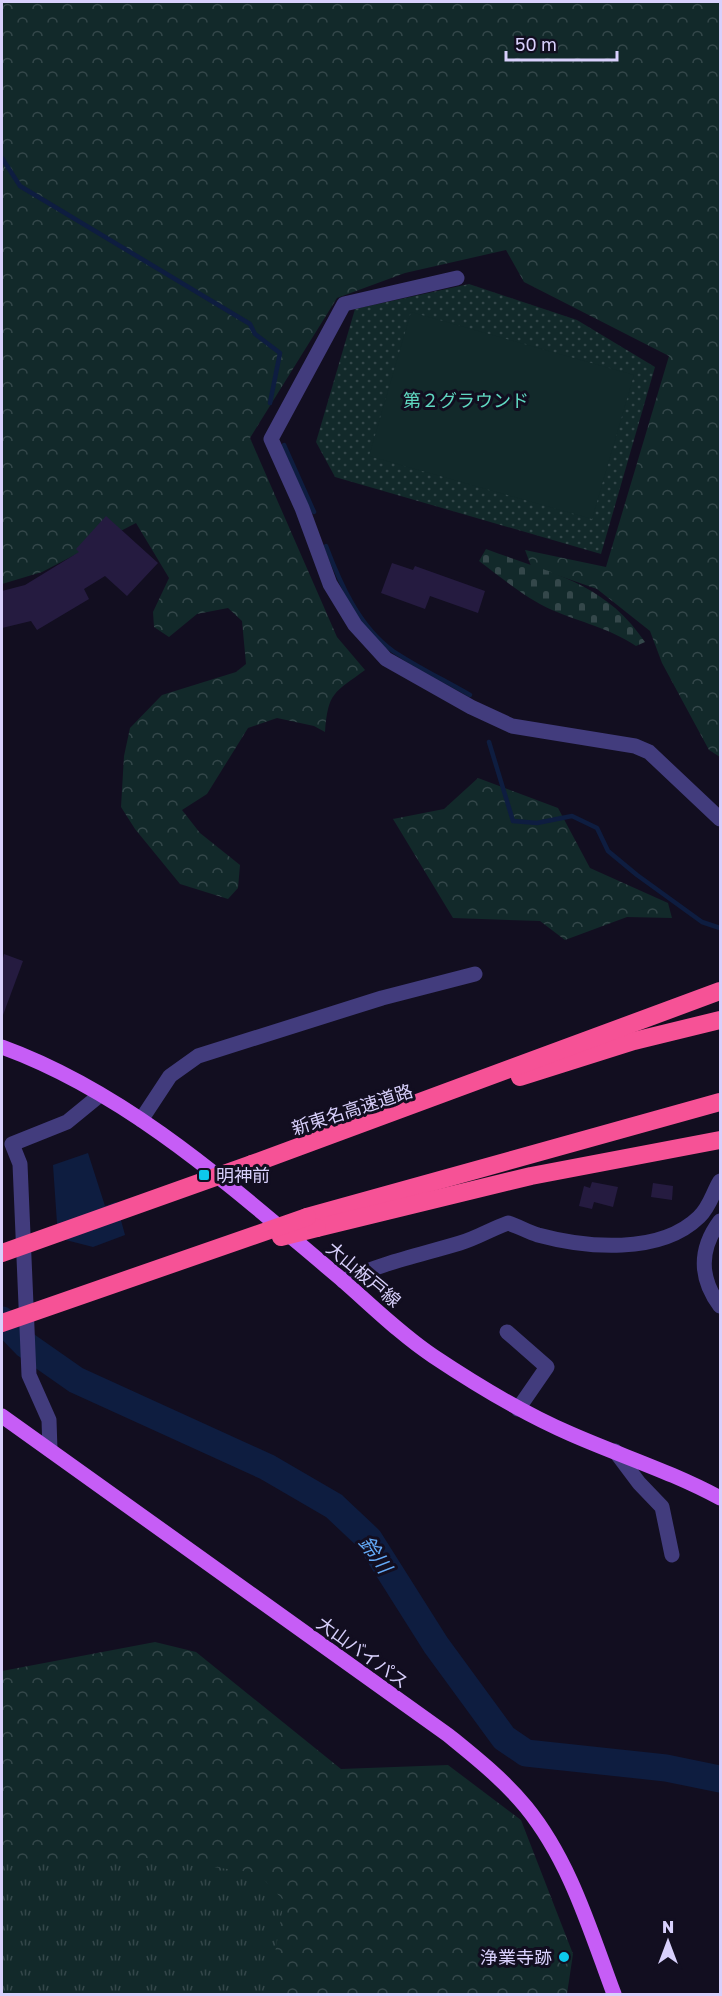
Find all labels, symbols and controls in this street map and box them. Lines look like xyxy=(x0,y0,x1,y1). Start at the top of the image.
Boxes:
scale bar xyxy=(506,24,617,62)
text: 50 m xyxy=(515,33,557,55)
park label: 第２グラウンド xyxy=(403,389,529,411)
street label: 新東名高速道路 xyxy=(289,1079,415,1139)
place label: 明神前 xyxy=(216,1164,270,1186)
marker: 明神前 xyxy=(197,1168,211,1182)
street label: 大山板戸線 xyxy=(322,1237,406,1311)
water label: 鈴川 xyxy=(355,1531,398,1579)
street label: 大山バイパス xyxy=(313,1611,413,1693)
north arrow xyxy=(638,1912,698,1972)
text: N xyxy=(662,1917,674,1937)
place label: 浄業寺跡 xyxy=(480,1946,552,1968)
marker: 浄業寺跡 xyxy=(557,1950,571,1964)

